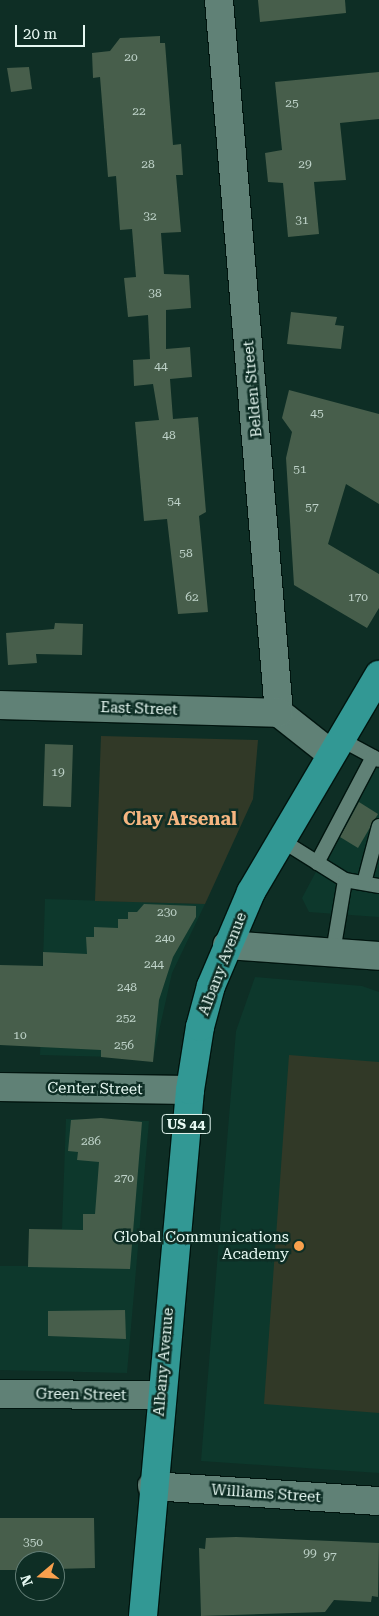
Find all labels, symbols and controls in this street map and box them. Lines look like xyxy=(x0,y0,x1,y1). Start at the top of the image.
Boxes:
scale bar xyxy=(18,15,88,47)
text: 20 m xyxy=(23,25,57,43)
house number: 20 xyxy=(124,51,138,65)
house number: 25 xyxy=(285,97,299,111)
house number: 22 xyxy=(132,105,146,119)
house number: 28 xyxy=(141,158,155,172)
house number: 29 xyxy=(298,158,312,172)
house number: 32 xyxy=(143,210,157,224)
house number: 31 xyxy=(295,214,309,228)
house number: 38 xyxy=(148,287,162,301)
street label: Belden Street xyxy=(240,340,266,438)
house number: 44 xyxy=(154,360,168,374)
house number: 45 xyxy=(310,407,324,421)
house number: 48 xyxy=(162,429,176,443)
house number: 51 xyxy=(293,463,307,477)
house number: 54 xyxy=(167,495,181,509)
house number: 57 xyxy=(305,501,319,515)
house number: 58 xyxy=(179,547,193,561)
house number: 62 xyxy=(185,591,199,605)
house number: 170 xyxy=(348,591,368,605)
street label: East Street xyxy=(100,699,178,719)
house number: 19 xyxy=(51,766,65,780)
district label: Clay Arsenal xyxy=(123,808,237,830)
house number: 230 xyxy=(157,906,177,920)
street label: Albany Avenue xyxy=(195,910,251,1018)
house number: 240 xyxy=(155,932,175,946)
house number: 244 xyxy=(144,958,164,972)
house number: 248 xyxy=(117,981,137,995)
house number: 252 xyxy=(116,1012,136,1026)
house number: 10 xyxy=(13,1029,27,1043)
house number: 256 xyxy=(114,1039,134,1053)
street label: Center Street xyxy=(47,1079,143,1099)
road number: US 44 xyxy=(161,1112,211,1136)
house number: 286 xyxy=(81,1135,101,1149)
house number: 270 xyxy=(114,1172,134,1186)
place label: Global Communications Academy xyxy=(114,1228,289,1263)
marker: Global Communications Academy xyxy=(293,1240,305,1252)
street label: Albany Avenue xyxy=(150,1307,178,1417)
street label: Green Street xyxy=(35,1385,127,1405)
street label: Williams Street xyxy=(211,1481,321,1507)
house number: 350 xyxy=(23,1536,43,1550)
house number: 99 xyxy=(303,1547,317,1561)
house number: 97 xyxy=(323,1550,337,1564)
north arrow xyxy=(15,1551,65,1601)
text: N xyxy=(17,1573,36,1588)

